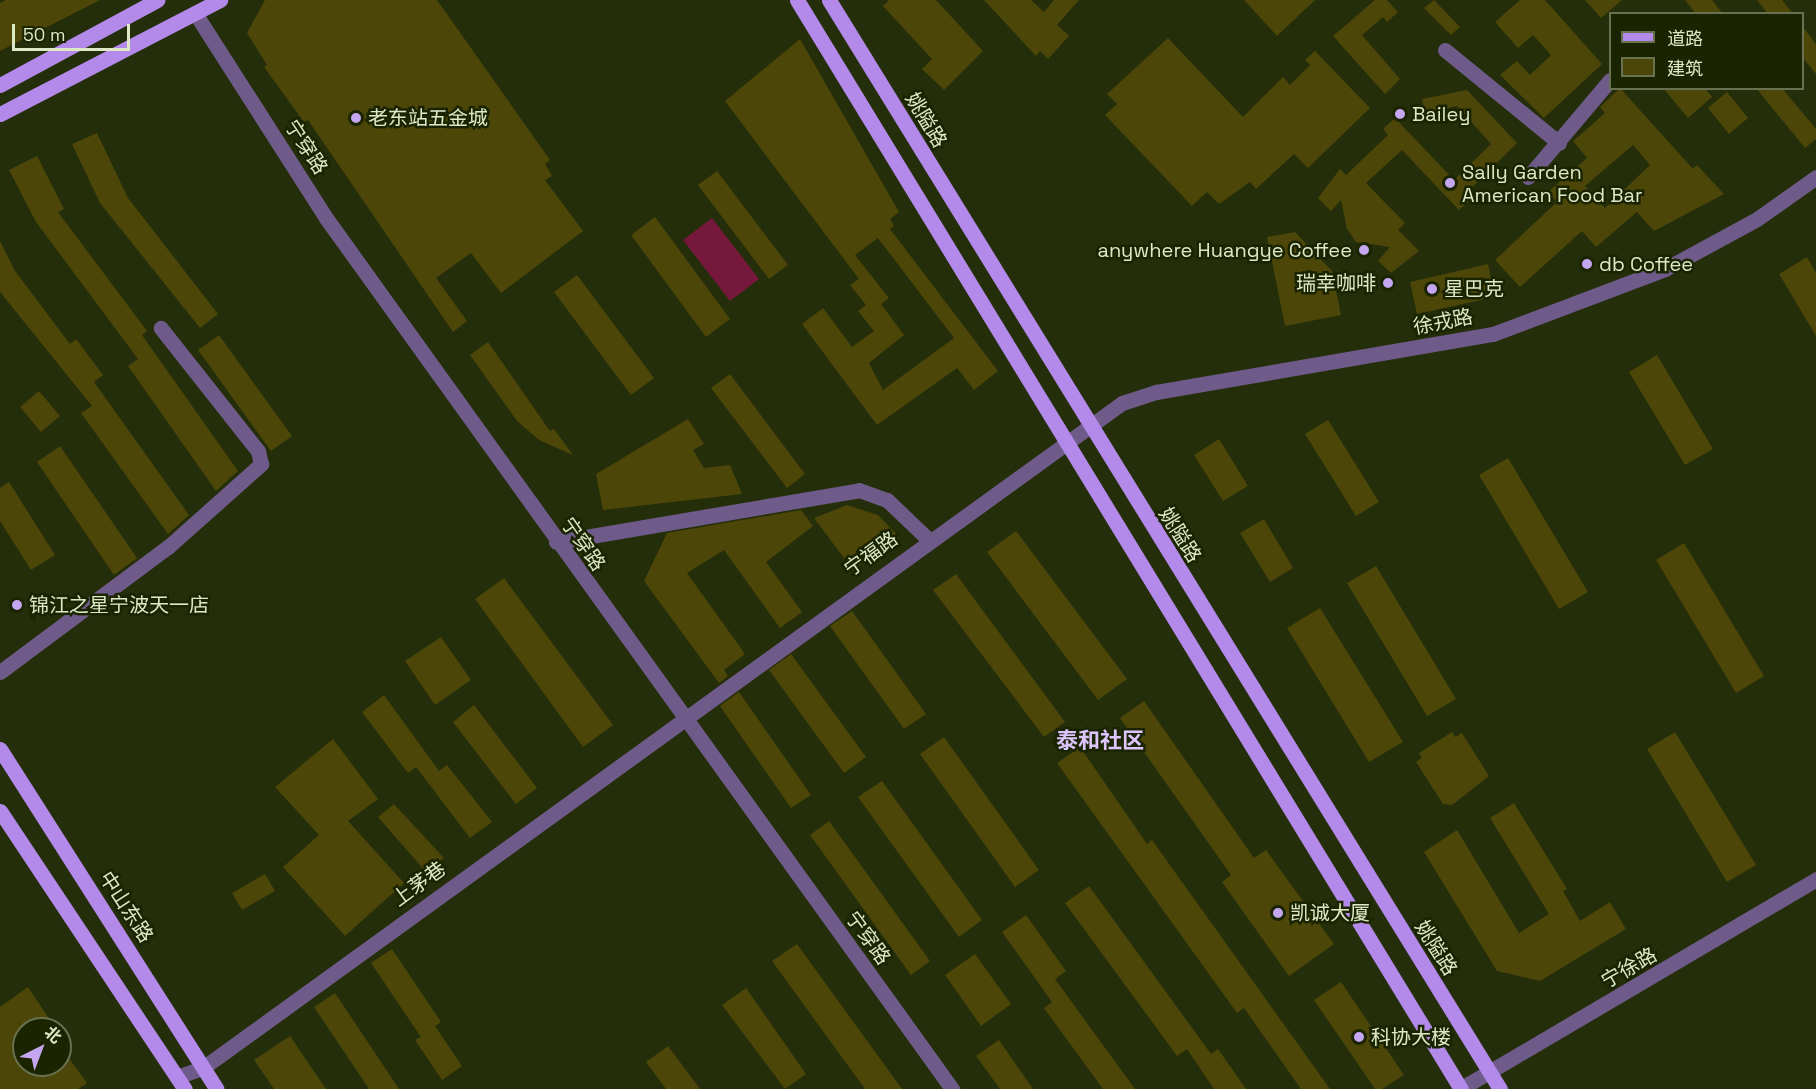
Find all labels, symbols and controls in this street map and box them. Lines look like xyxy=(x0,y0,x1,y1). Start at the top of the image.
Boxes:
scale bar xyxy=(15,12,134,50)
legend xyxy=(1609,12,1804,90)
text: 50 m xyxy=(23,23,65,46)
text: 道路 xyxy=(1667,27,1703,50)
text: 建筑 xyxy=(1667,57,1703,80)
street label: 姚隘路 xyxy=(900,88,952,152)
place label: Bailey xyxy=(1412,102,1471,126)
place label: 老东站五金城 xyxy=(368,106,488,130)
marker: Bailey xyxy=(1393,107,1407,121)
marker: 老东站五金城 xyxy=(349,111,363,125)
street label: 宁穿路 xyxy=(280,115,332,179)
place label: Sally Garden American Food Bar xyxy=(1462,160,1643,207)
marker: Sally Garden American Food Bar xyxy=(1443,176,1457,190)
place label: anywhere Huangye Coffee xyxy=(1097,238,1352,262)
marker: anywhere Huangye Coffee xyxy=(1357,243,1371,257)
place label: db Coffee xyxy=(1599,252,1693,276)
marker: db Coffee xyxy=(1580,257,1594,271)
place label: 瑞幸咖啡 xyxy=(1296,271,1376,295)
marker: 瑞幸咖啡 xyxy=(1381,276,1395,290)
place label: 星巴克 xyxy=(1444,277,1504,301)
marker: 星巴克 xyxy=(1425,282,1439,296)
street label: 徐戎路 xyxy=(1411,304,1475,340)
street label: 姚隘路 xyxy=(1154,503,1206,567)
street label: 宁穿路 xyxy=(556,513,610,575)
street label: 宁福路 xyxy=(840,527,902,581)
place label: 锦江之星宁波天一店 xyxy=(29,593,209,617)
marker: 锦江之星宁波天一店 xyxy=(10,598,24,612)
district label: 泰和社区 xyxy=(1056,728,1144,754)
street label: 上茅巷 xyxy=(388,857,450,911)
street label: 中山东路 xyxy=(94,867,158,947)
place label: 凯诚大厦 xyxy=(1290,901,1370,925)
marker: 凯诚大厦 xyxy=(1271,906,1285,920)
street label: 宁穿路 xyxy=(841,907,895,969)
street label: 姚隘路 xyxy=(1410,916,1462,980)
street label: 宁徐路 xyxy=(1597,943,1661,993)
north arrow xyxy=(12,1017,72,1077)
text: 北 xyxy=(40,1022,66,1048)
place label: 科协大楼 xyxy=(1371,1025,1451,1049)
marker: 科协大楼 xyxy=(1352,1030,1366,1044)

